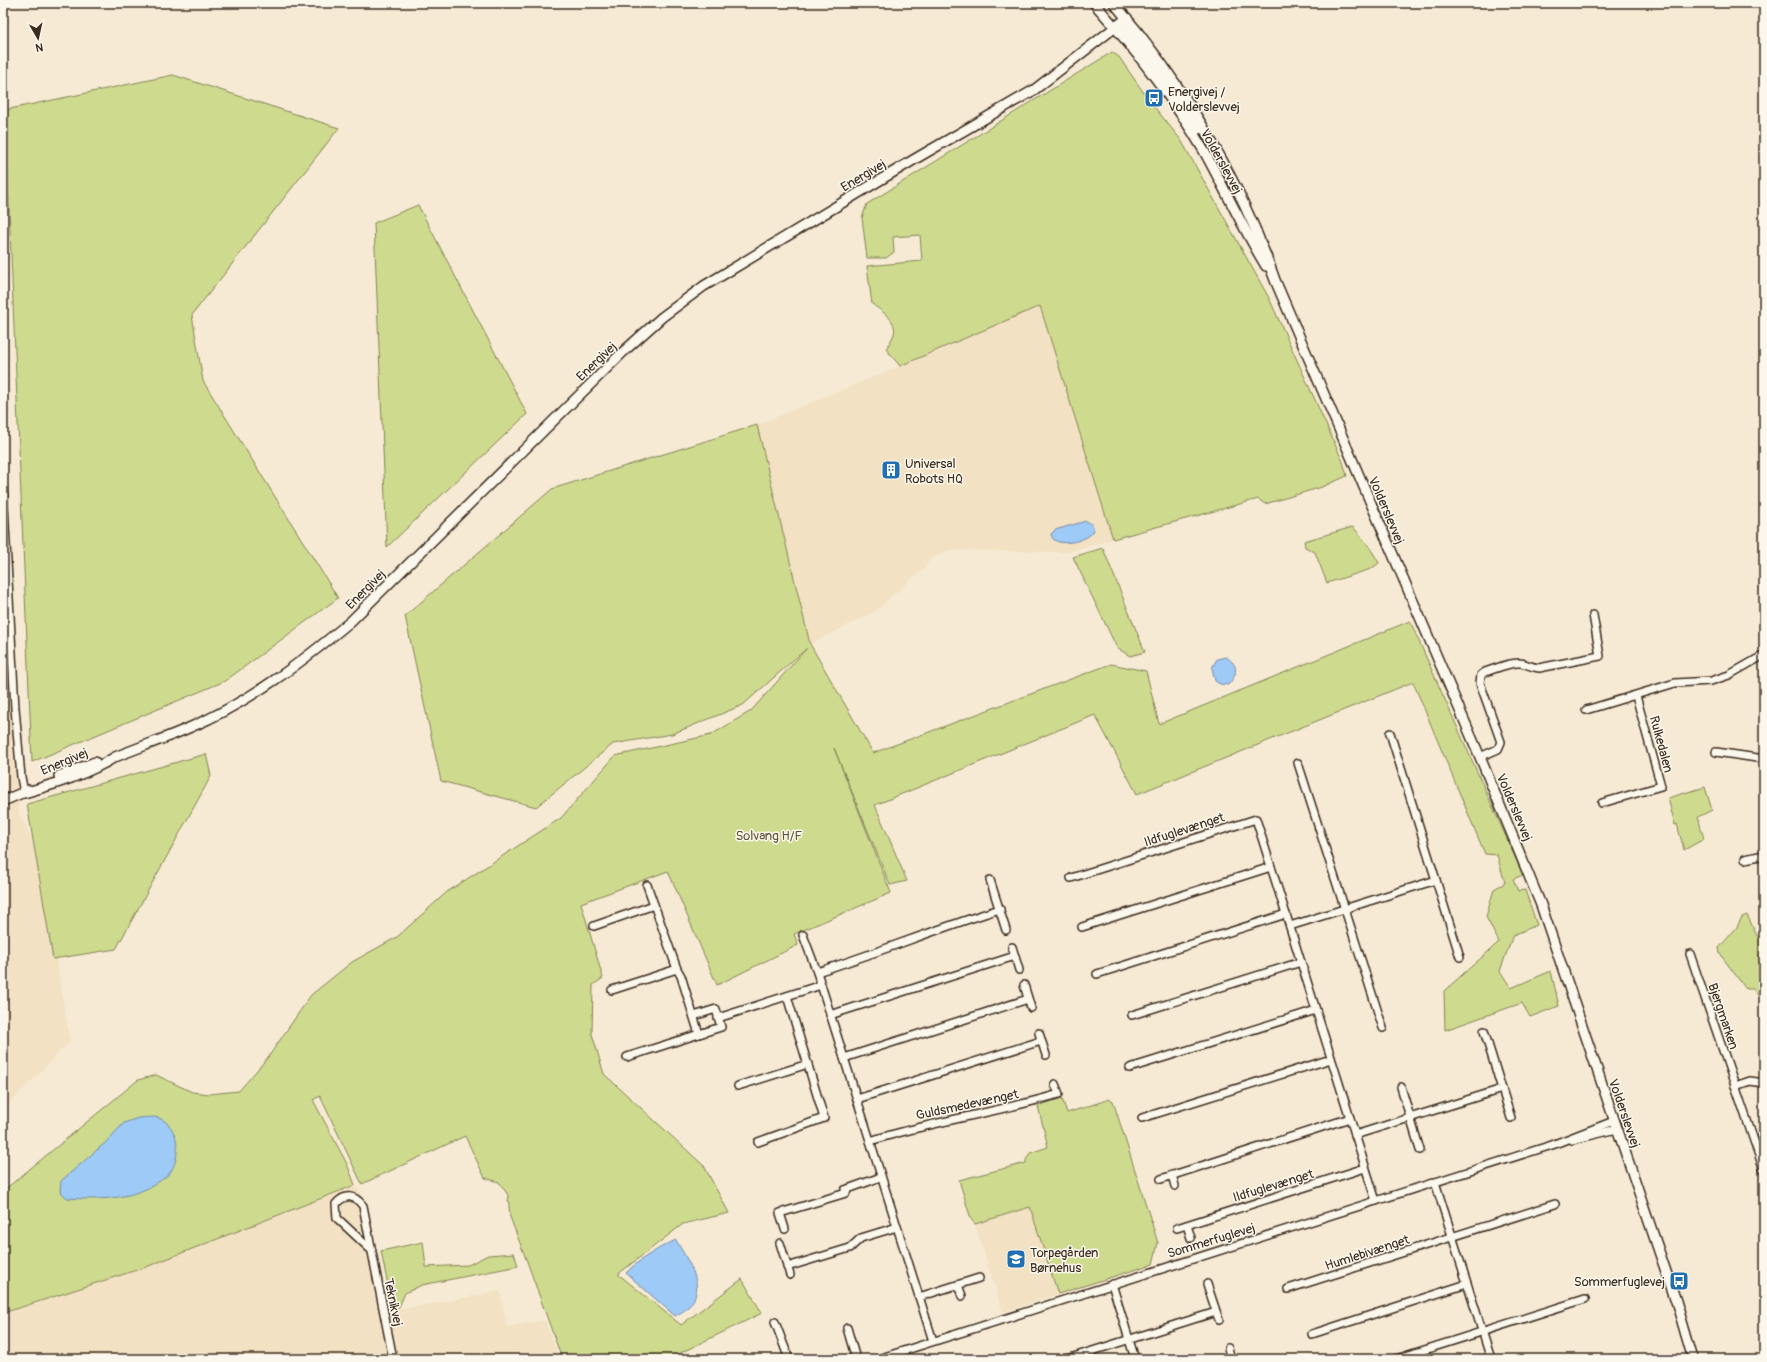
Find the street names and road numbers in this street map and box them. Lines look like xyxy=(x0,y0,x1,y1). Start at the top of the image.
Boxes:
street label: Volderslevvej xyxy=(1197,126,1246,197)
street label: Energivej xyxy=(838,156,889,196)
street label: Energivej xyxy=(573,339,620,385)
street label: Volderslevvej xyxy=(1365,474,1407,547)
street label: Energivej xyxy=(342,566,389,613)
street label: Rulkedalen xyxy=(1646,714,1676,774)
street label: Energivej xyxy=(38,745,90,779)
street label: Volderslevvej xyxy=(1493,771,1535,844)
street label: Ildfuglevænget xyxy=(1142,809,1227,850)
street label: Bjergmarken xyxy=(1704,981,1742,1052)
street label: Volderslevvej xyxy=(1605,1077,1643,1150)
street label: Guldsmedevænget xyxy=(914,1086,1021,1124)
street label: Ildfuglevænget xyxy=(1231,1166,1316,1206)
street label: Sommerfuglevej xyxy=(1165,1220,1257,1262)
street label: Humlebivænget xyxy=(1323,1232,1412,1274)
street label: Teknikvej xyxy=(380,1277,406,1328)

